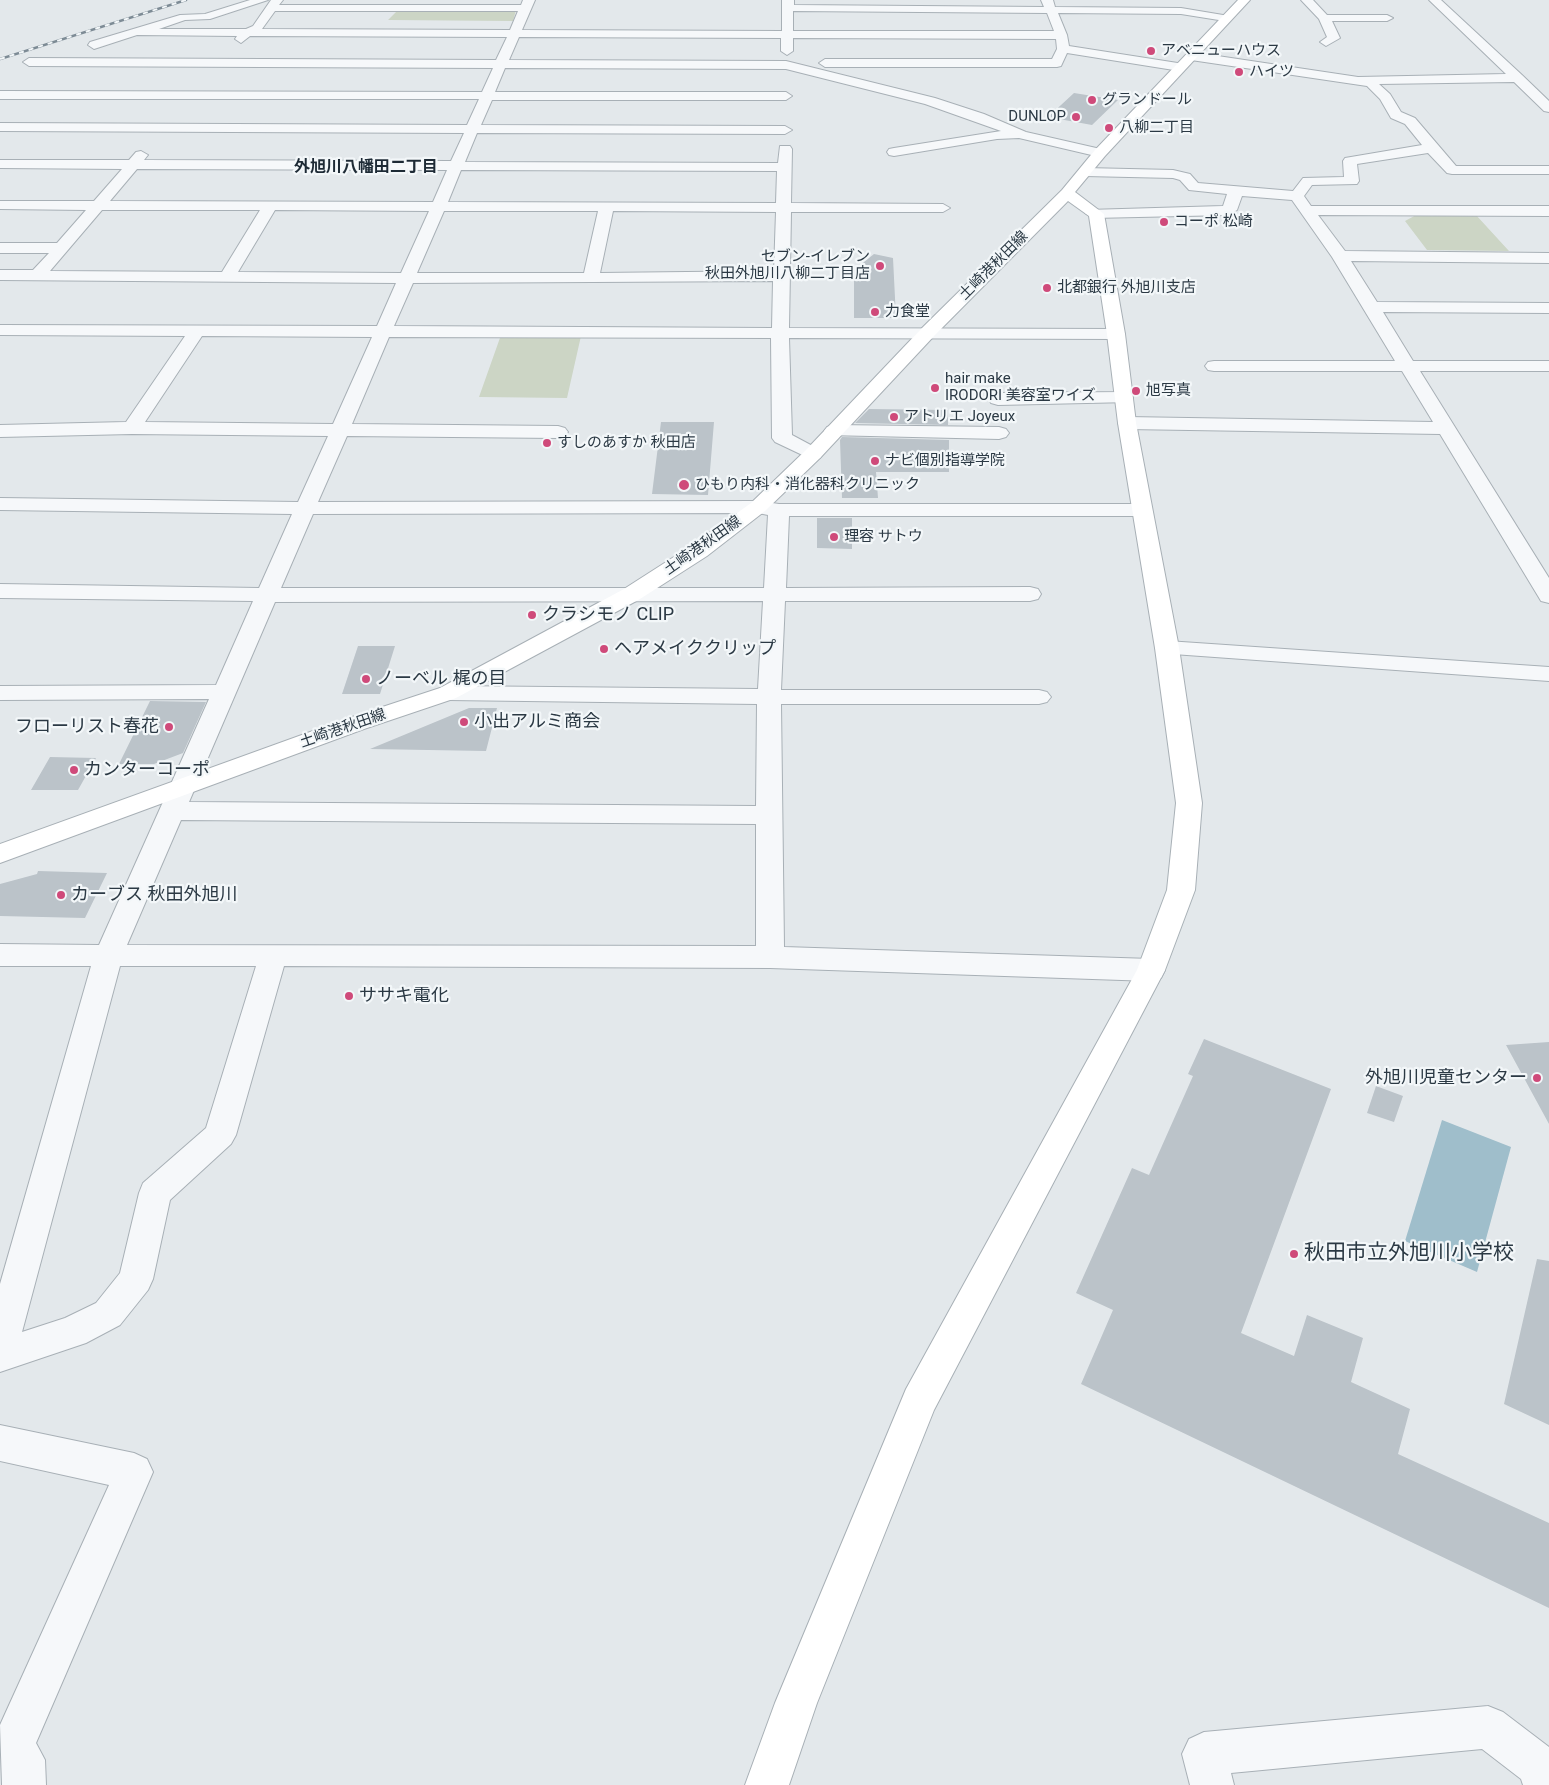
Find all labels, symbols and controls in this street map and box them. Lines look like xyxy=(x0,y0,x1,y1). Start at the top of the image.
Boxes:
place label: アベニューハウス xyxy=(1161,42,1281,60)
marker: アベニューハウス xyxy=(1145,45,1157,57)
place label: ハイツ xyxy=(1249,63,1294,81)
marker: ハイツ xyxy=(1233,66,1245,78)
place label: グランドール xyxy=(1102,91,1192,109)
marker: グランドール xyxy=(1086,94,1098,106)
place label: DUNLOP xyxy=(1008,108,1066,126)
marker: DUNLOP xyxy=(1070,111,1082,123)
place label: 八柳二丁目 xyxy=(1119,119,1194,137)
marker: 八柳二丁目 xyxy=(1103,122,1115,134)
district label: 外旭川八幡田二丁目 xyxy=(294,158,438,178)
place label: コーポ 松崎 xyxy=(1174,213,1253,231)
marker: コーポ 松崎 xyxy=(1158,216,1170,228)
street label: 土崎港秋田線 xyxy=(956,228,1032,304)
place label: セブン-イレブン 秋田外旭川八柳二丁目店 xyxy=(705,248,870,283)
marker: セブン-イレブン 秋田外旭川八柳二丁目店 xyxy=(874,260,886,272)
place label: 北都銀行 外旭川支店 xyxy=(1057,279,1196,297)
marker: 北都銀行 外旭川支店 xyxy=(1041,282,1053,294)
place label: 力食堂 xyxy=(885,303,930,321)
marker: 力食堂 xyxy=(869,306,881,318)
place label: hair make IRODORI 美容室ワイズ xyxy=(945,370,1096,405)
marker: hair make IRODORI 美容室ワイズ xyxy=(929,382,941,394)
place label: 旭写真 xyxy=(1146,382,1191,400)
marker: 旭写真 xyxy=(1130,385,1142,397)
place label: アトリエ Joyeux xyxy=(904,408,1015,426)
marker: アトリエ Joyeux xyxy=(888,411,900,423)
place label: すしのあすか 秋田店 xyxy=(557,434,696,452)
marker: すしのあすか 秋田店 xyxy=(541,437,553,449)
place label: ナビ個別指導学院 xyxy=(885,452,1005,470)
marker: ナビ個別指導学院 xyxy=(869,455,881,467)
place label: ひもり内科・消化器科クリニック xyxy=(695,476,920,494)
marker: ひもり内科・消化器科クリニック xyxy=(677,478,691,492)
street label: 土崎港秋田線 xyxy=(661,513,745,579)
place label: 理容 サトウ xyxy=(844,528,923,546)
marker: 理容 サトウ xyxy=(828,531,840,543)
place label: クラシモノ CLIP xyxy=(542,604,674,626)
marker: クラシモノ CLIP xyxy=(526,609,538,621)
place label: ヘアメイククリップ xyxy=(614,638,776,660)
marker: ヘアメイククリップ xyxy=(598,643,610,655)
place label: ノーベル 梶の目 xyxy=(376,668,506,690)
marker: ノーベル 梶の目 xyxy=(360,673,372,685)
street label: 土崎港秋田線 xyxy=(298,706,388,752)
place label: 小出アルミ商会 xyxy=(474,711,600,733)
place label: フローリスト春花 xyxy=(15,716,159,738)
marker: 小出アルミ商会 xyxy=(458,716,470,728)
marker: フローリスト春花 xyxy=(163,721,175,733)
place label: カンターコーポ xyxy=(84,759,210,781)
marker: カンターコーポ xyxy=(68,764,80,776)
place label: カーブス 秋田外旭川 xyxy=(71,884,237,906)
marker: カーブス 秋田外旭川 xyxy=(55,889,67,901)
place label: ササキ電化 xyxy=(359,985,449,1007)
marker: ササキ電化 xyxy=(343,990,355,1002)
place label: 外旭川児童センター xyxy=(1365,1067,1527,1089)
marker: 外旭川児童センター xyxy=(1531,1072,1543,1084)
place label: 秋田市立外旭川小学校 xyxy=(1304,1241,1514,1267)
marker: 秋田市立外旭川小学校 xyxy=(1288,1248,1300,1260)

